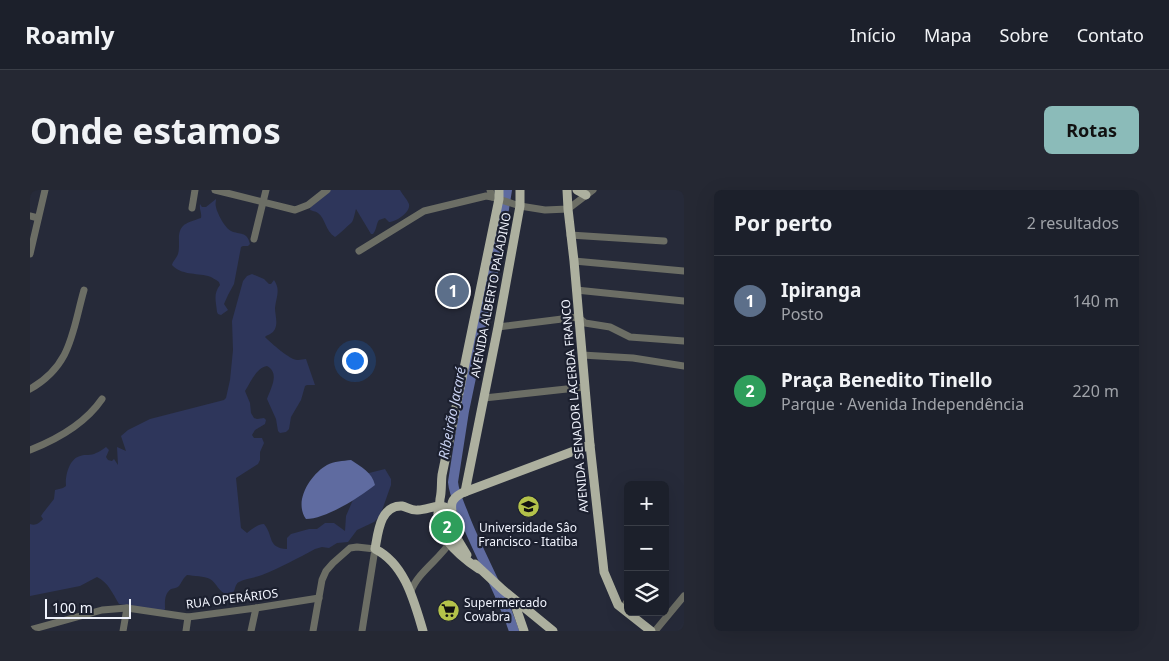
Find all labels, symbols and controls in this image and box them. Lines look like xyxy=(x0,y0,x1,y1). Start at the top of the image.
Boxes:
text: Roamly xyxy=(25,18,114,51)
text: Início xyxy=(850,23,896,47)
text: Mapa xyxy=(924,23,972,47)
text: Sobre xyxy=(1000,23,1049,47)
text: Contato xyxy=(1077,23,1144,47)
button: Rotas xyxy=(1044,106,1139,154)
text: Onde estamos xyxy=(30,107,281,154)
text: Por perto xyxy=(734,209,832,237)
street label: AVENIDA ALBERTO PALADINO xyxy=(466,211,515,379)
text: 2 resultados xyxy=(1027,212,1119,234)
pin: 1 xyxy=(437,272,469,310)
text: Ipiranga xyxy=(781,277,861,303)
text: 1 xyxy=(745,290,755,312)
text: 140 m xyxy=(1072,290,1119,312)
street label: AVENIDA SENADOR LACERDA FRANCO xyxy=(557,299,592,514)
text: Posto xyxy=(781,303,823,325)
your location xyxy=(342,348,368,374)
water label: Ribeirão Jacaré xyxy=(433,365,470,461)
text: Praça Benedito Tinello xyxy=(781,367,992,393)
text: 2 xyxy=(745,380,755,402)
text: 220 m xyxy=(1072,380,1119,402)
text: Parque · Avenida Independência xyxy=(781,393,1024,415)
map controls xyxy=(624,481,669,616)
button: + xyxy=(624,481,669,526)
school or university icon: Universidade Sâo Francisco - Itatiba xyxy=(516,495,540,519)
pin: 2 xyxy=(431,508,463,546)
place label: Universidade Sâo Francisco - Itatiba xyxy=(478,519,578,550)
button: − xyxy=(624,526,669,571)
button: layers xyxy=(624,571,669,616)
street label: RUA OPERÁRIOS xyxy=(185,584,279,613)
place label: Supermercado Covabra xyxy=(464,594,547,625)
scale bar xyxy=(45,596,131,619)
text: 100 m xyxy=(52,598,93,617)
supermarket icon: Supermercado Covabra xyxy=(436,598,460,622)

